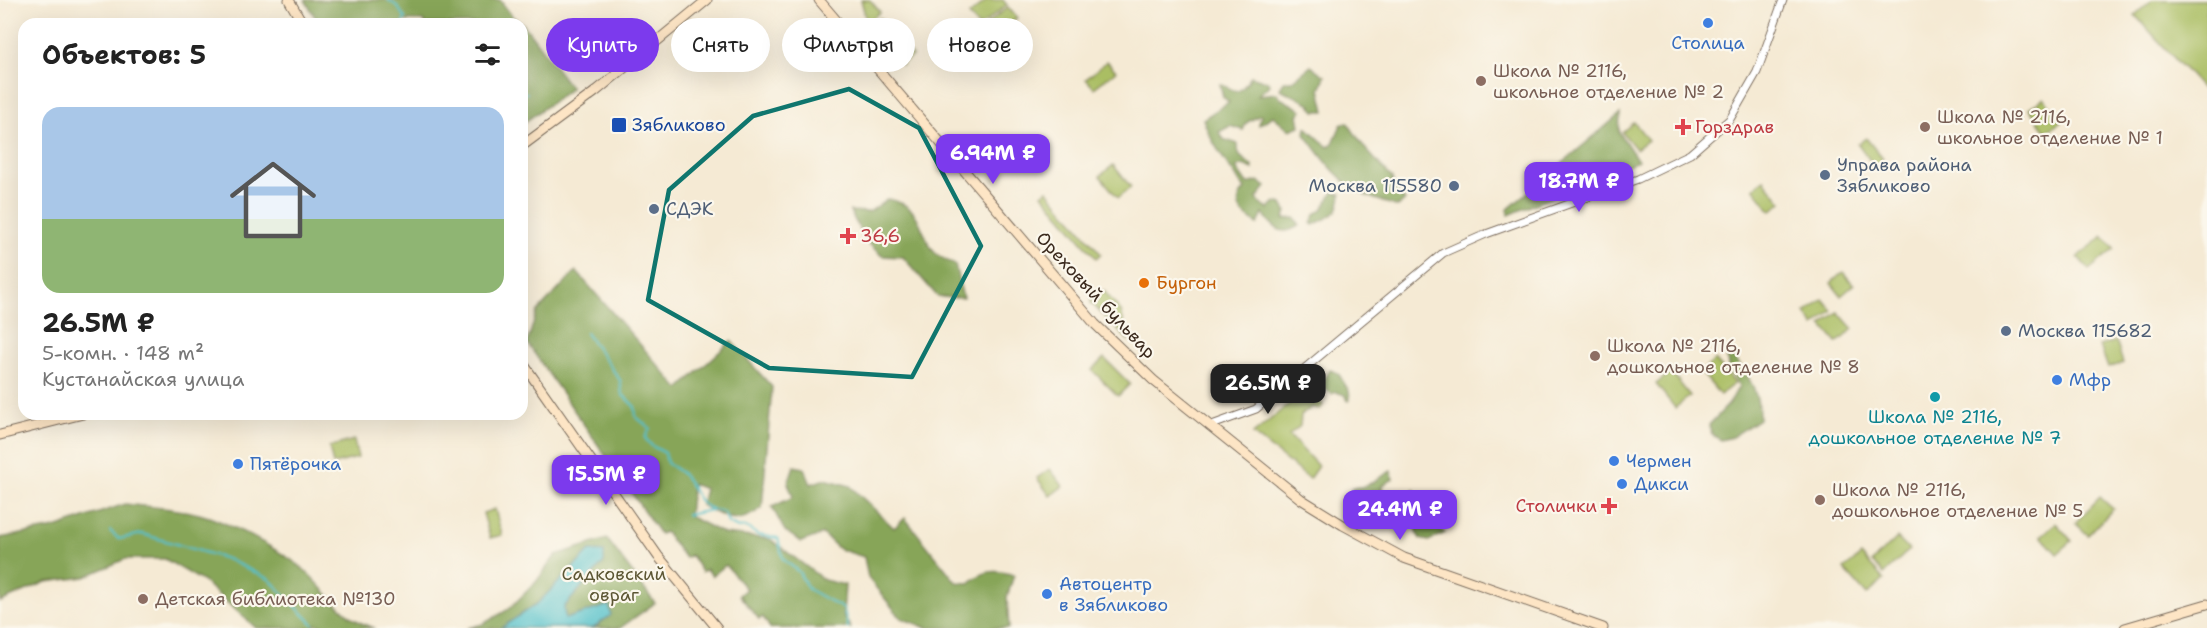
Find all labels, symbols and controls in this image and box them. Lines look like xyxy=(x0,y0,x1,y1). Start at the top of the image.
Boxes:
marker: Столица xyxy=(1701,16,1715,30)
chip: Купить xyxy=(546,18,659,72)
chip: Снять xyxy=(671,18,770,72)
chip: Фильтры xyxy=(782,18,915,72)
chip: Новое xyxy=(927,18,1033,72)
place label: Столица xyxy=(1671,31,1745,55)
text: Объектов: 5 xyxy=(42,37,206,72)
icon: filters xyxy=(471,38,504,71)
place label: Школа № 2116, школьное отделение № 2 xyxy=(1493,59,1724,104)
marker: Школа № 2116, школьное отделение № 2 xyxy=(1474,74,1488,88)
place label: Школа № 2116, школьное отделение № 1 xyxy=(1937,105,2163,150)
place label: Зябликово xyxy=(632,113,726,137)
place label: Горздрав xyxy=(1695,115,1774,139)
marker: Зябликово xyxy=(610,116,628,134)
marker: Горздрав xyxy=(1676,120,1690,134)
marker: Школа № 2116, школьное отделение № 1 xyxy=(1918,120,1932,134)
pin: 6.94M ₽ xyxy=(938,134,1048,185)
text: 6.94M ₽ xyxy=(950,140,1036,166)
icon: home xyxy=(219,146,327,254)
place label: Управа района Зябликово xyxy=(1837,153,1972,198)
pin: 18.7M ₽ xyxy=(1524,162,1634,213)
text: 18.7M ₽ xyxy=(1538,168,1620,194)
marker: Управа района Зябликово xyxy=(1818,168,1832,182)
place label: Москва 115580 xyxy=(1309,174,1442,198)
marker: Москва 115580 xyxy=(1447,179,1461,193)
place label: СДЭК xyxy=(666,197,714,221)
marker: СДЭК xyxy=(647,202,661,216)
place label: 36,6 xyxy=(860,224,900,248)
street label: Ореховый бульвар xyxy=(1031,226,1161,364)
marker: 36,6 xyxy=(841,229,855,243)
place label: Бургон xyxy=(1156,271,1217,295)
marker: Бургон xyxy=(1137,276,1151,290)
text: 26.5M ₽ xyxy=(42,305,155,340)
place label: Москва 115682 xyxy=(2018,319,2152,343)
marker: Москва 115682 xyxy=(1999,324,2013,338)
place label: Школа № 2116, дошкольное отделение № 8 xyxy=(1607,334,1860,379)
text: 5-комн. · 148 m² xyxy=(42,340,204,366)
marker: Школа № 2116, дошкольное отделение № 8 xyxy=(1588,349,1602,363)
pin: 26.5M ₽ xyxy=(1213,364,1323,415)
text: Кустанайская улица xyxy=(42,366,244,392)
place label: Мфр xyxy=(2069,368,2111,392)
text: 26.5M ₽ xyxy=(1225,370,1311,396)
marker: Мфр xyxy=(2050,373,2064,387)
marker: Школа № 2116, дошкольное отделение № 7 xyxy=(1928,390,1942,404)
place label: Школа № 2116, дошкольное отделение № 7 xyxy=(1809,405,2061,450)
place label: Чермен xyxy=(1626,449,1692,473)
place label: Пятёрочка xyxy=(250,452,341,476)
marker: Чермен xyxy=(1607,454,1621,468)
pin: 15.5M ₽ xyxy=(551,455,661,506)
marker: Пятёрочка xyxy=(231,457,245,471)
text: 15.5M ₽ xyxy=(566,461,646,487)
place label: Дикси xyxy=(1634,472,1689,496)
marker: Дикси xyxy=(1615,477,1629,491)
place label: Школа № 2116, дошкольное отделение № 5 xyxy=(1832,478,2083,523)
pin: 24.4M ₽ xyxy=(1345,490,1455,541)
marker: Школа № 2116, дошкольное отделение № 5 xyxy=(1813,493,1827,507)
place label: Столички xyxy=(1515,494,1597,518)
text: 24.4M ₽ xyxy=(1357,496,1443,522)
marker: Столички xyxy=(1602,499,1616,513)
park label: Садковский овраг xyxy=(562,562,667,607)
place label: Автоцентр в Зябликово xyxy=(1059,572,1168,617)
place label: Детская библиотека №130 xyxy=(155,587,396,611)
marker: Автоцентр в Зябликово xyxy=(1040,587,1054,601)
marker: Детская библиотека №130 xyxy=(136,592,150,606)

